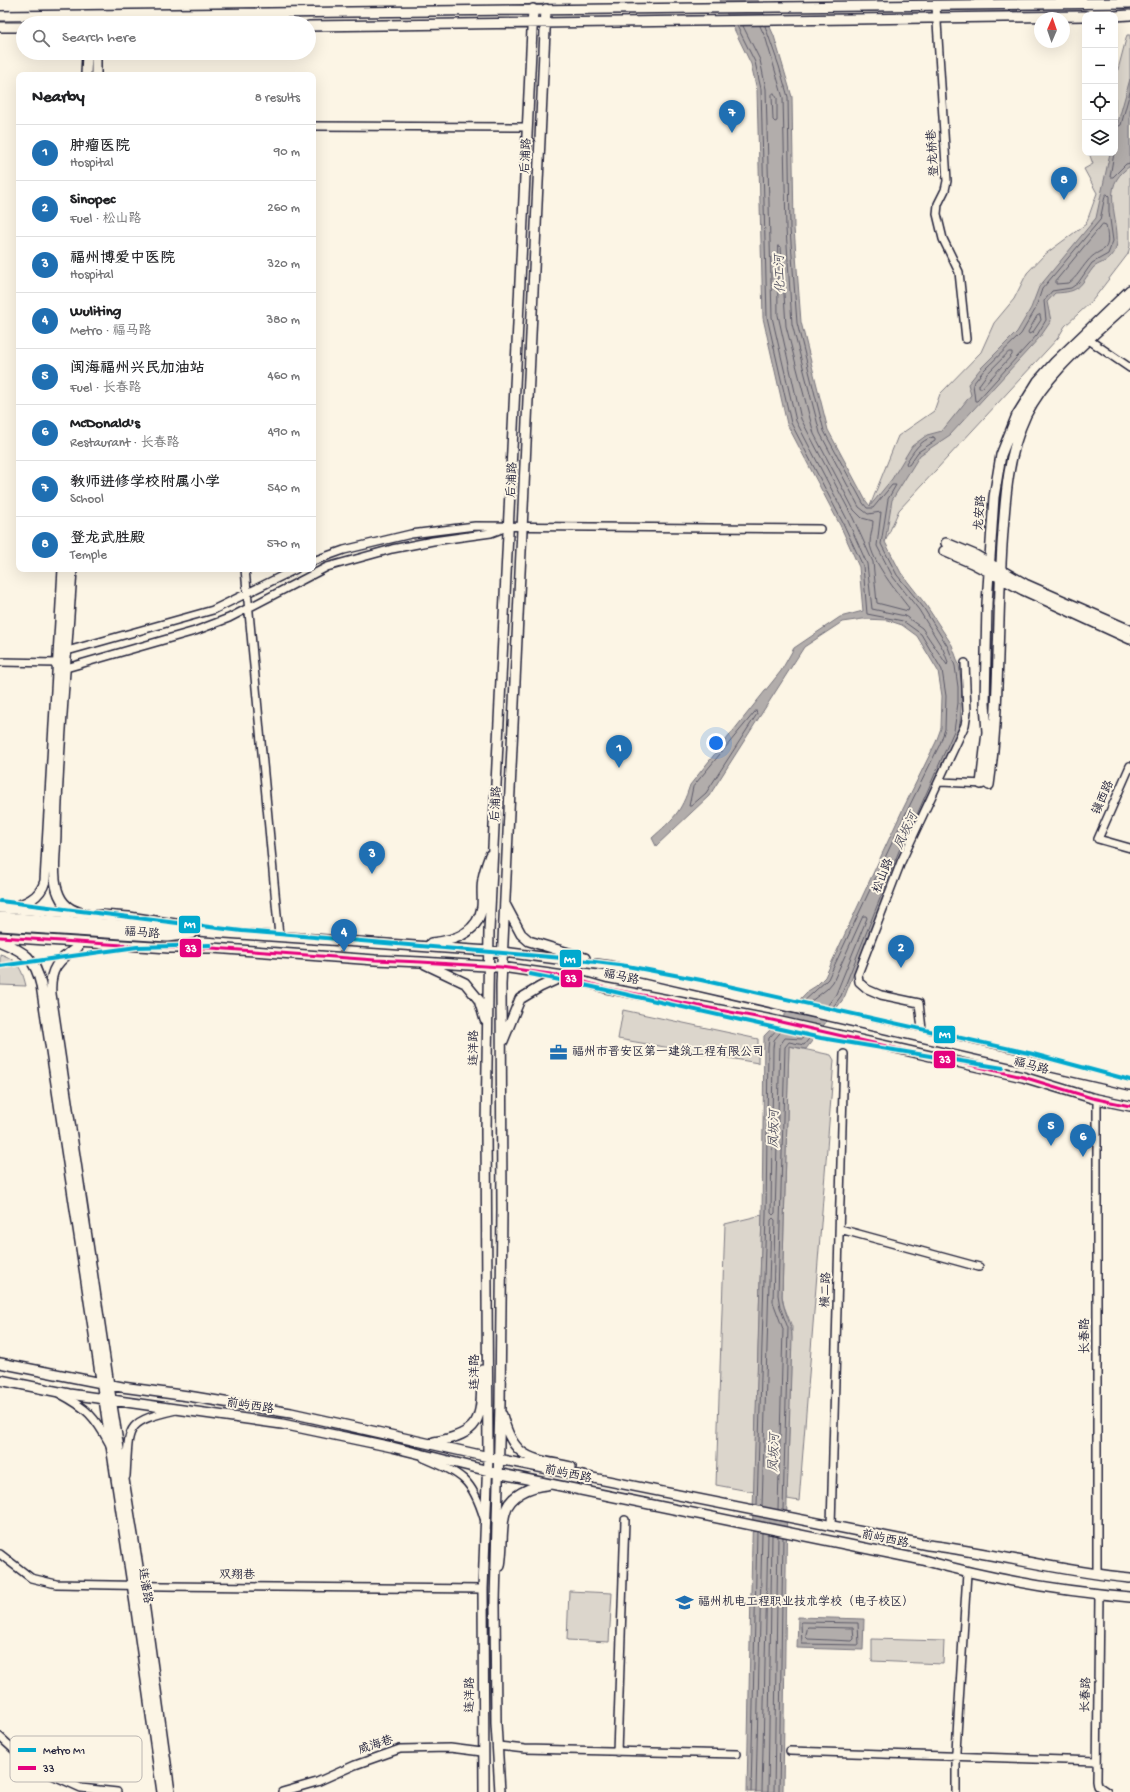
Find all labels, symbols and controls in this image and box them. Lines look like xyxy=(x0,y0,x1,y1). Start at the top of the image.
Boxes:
north arrow xyxy=(1034,12,1070,48)
map controls xyxy=(1082,12,1118,156)
button: + xyxy=(1082,12,1118,48)
search box xyxy=(16,16,316,60)
icon: search xyxy=(30,27,52,49)
text: Search here xyxy=(62,29,136,47)
button: − xyxy=(1082,48,1118,84)
button: locate xyxy=(1082,84,1118,120)
text: Nearby xyxy=(32,88,85,108)
text: 8 results xyxy=(255,91,300,106)
pin: 7 xyxy=(719,100,745,133)
button: layers xyxy=(1082,120,1118,156)
street label: 登龙桥巷 xyxy=(924,129,943,178)
text: 肿瘤医院 xyxy=(70,138,130,156)
street label: 后浦路 xyxy=(518,138,535,174)
text: 1 xyxy=(42,145,48,160)
text: 90 m xyxy=(274,145,300,160)
text: Hospital xyxy=(70,156,114,171)
pin: 8 xyxy=(1051,167,1077,200)
text: Sinopec xyxy=(70,191,115,209)
text: 2 xyxy=(42,201,48,216)
text: 260 m xyxy=(267,201,300,216)
text: Fuel · 松山路 xyxy=(70,212,142,227)
text: 福州博爱中医院 xyxy=(70,250,175,268)
water label: 化工河 xyxy=(772,252,789,294)
text: 3 xyxy=(42,257,48,272)
text: 320 m xyxy=(267,257,300,272)
text: Hospital xyxy=(70,268,114,283)
text: Wuliting xyxy=(70,303,121,321)
text: 4 xyxy=(42,313,48,328)
text: 380 m xyxy=(266,313,300,328)
text: Metro · 福马路 xyxy=(70,324,152,339)
text: 闽海福州兴民加油站 xyxy=(70,360,205,378)
text: 5 xyxy=(42,369,48,384)
text: 460 m xyxy=(268,369,300,384)
text: Fuel · 长春路 xyxy=(70,381,142,396)
text: McDonald's xyxy=(70,415,140,433)
text: 6 xyxy=(42,425,48,440)
text: 490 m xyxy=(268,425,300,440)
text: Restaurant · 长春路 xyxy=(70,436,179,451)
street label: 后浦路 xyxy=(504,462,521,498)
text: 教师进修学校附属小学 xyxy=(70,474,220,492)
text: 7 xyxy=(42,481,48,496)
text: 540 m xyxy=(267,481,300,496)
text: School xyxy=(70,492,104,507)
street label: 龙安路 xyxy=(972,494,989,531)
text: 登龙武胜殿 xyxy=(70,530,145,548)
text: 8 xyxy=(41,537,49,552)
text: 570 m xyxy=(267,537,300,552)
text: Temple xyxy=(70,548,107,563)
your location xyxy=(706,733,726,753)
pin: 1 xyxy=(606,735,632,768)
street label: 镇西路 xyxy=(1088,778,1118,817)
street label: 后浦路 xyxy=(488,786,505,822)
water label: 凤坂河 xyxy=(892,808,923,852)
pin: 3 xyxy=(359,841,385,874)
street label: 松山路 xyxy=(870,856,897,895)
line badge: M1 xyxy=(178,915,201,934)
pin: 4 xyxy=(331,919,357,952)
text: M1 xyxy=(184,920,196,932)
street label: 福马路 xyxy=(124,925,161,942)
pin: 2 xyxy=(888,935,914,968)
line badge: 33 xyxy=(179,938,202,958)
text: 33 xyxy=(184,944,197,956)
line badge: M1 xyxy=(559,949,582,968)
text: M1 xyxy=(564,955,576,967)
street label: 福马路 xyxy=(602,966,640,989)
line badge: 33 xyxy=(560,969,583,988)
text: 33 xyxy=(564,974,577,986)
line badge: M1 xyxy=(933,1025,956,1044)
street label: 连洋路 xyxy=(467,1030,482,1066)
text: M1 xyxy=(939,1030,951,1042)
office icon: 福州市晋安区第一建筑工程有限公司 xyxy=(549,1043,569,1063)
place label: 福州市晋安区第一建筑工程有限公司 xyxy=(572,1045,764,1060)
line badge: 33 xyxy=(933,1050,956,1069)
text: 33 xyxy=(938,1055,951,1067)
street label: 福马路 xyxy=(1012,1055,1050,1078)
water label: 凤坂河 xyxy=(767,1107,783,1149)
pin: 5 xyxy=(1038,1113,1064,1146)
pin: 6 xyxy=(1070,1124,1096,1157)
street label: 横二路 xyxy=(817,1272,835,1308)
street label: 长春路 xyxy=(1078,1318,1093,1354)
street label: 连洋路 xyxy=(468,1354,483,1390)
street label: 前屿西路 xyxy=(225,1395,275,1418)
water label: 凤坂河 xyxy=(767,1431,783,1473)
street label: 前屿西路 xyxy=(543,1462,593,1487)
street label: 前屿西路 xyxy=(860,1527,910,1552)
street label: 连潘路 xyxy=(134,1567,155,1605)
street label: 双翔巷 xyxy=(219,1568,255,1583)
school or university icon: 福州机电工程职业技术学校（电子校区） xyxy=(675,1593,695,1613)
place label: 福州机电工程职业技术学校（电子校区） xyxy=(698,1595,914,1610)
street label: 连洋路 xyxy=(463,1677,478,1713)
street label: 长春路 xyxy=(1078,1677,1095,1713)
street label: 威海巷 xyxy=(356,1733,395,1758)
legend xyxy=(10,1736,142,1782)
text: Metro M1 xyxy=(43,1746,85,1758)
text: 33 xyxy=(42,1764,55,1776)

